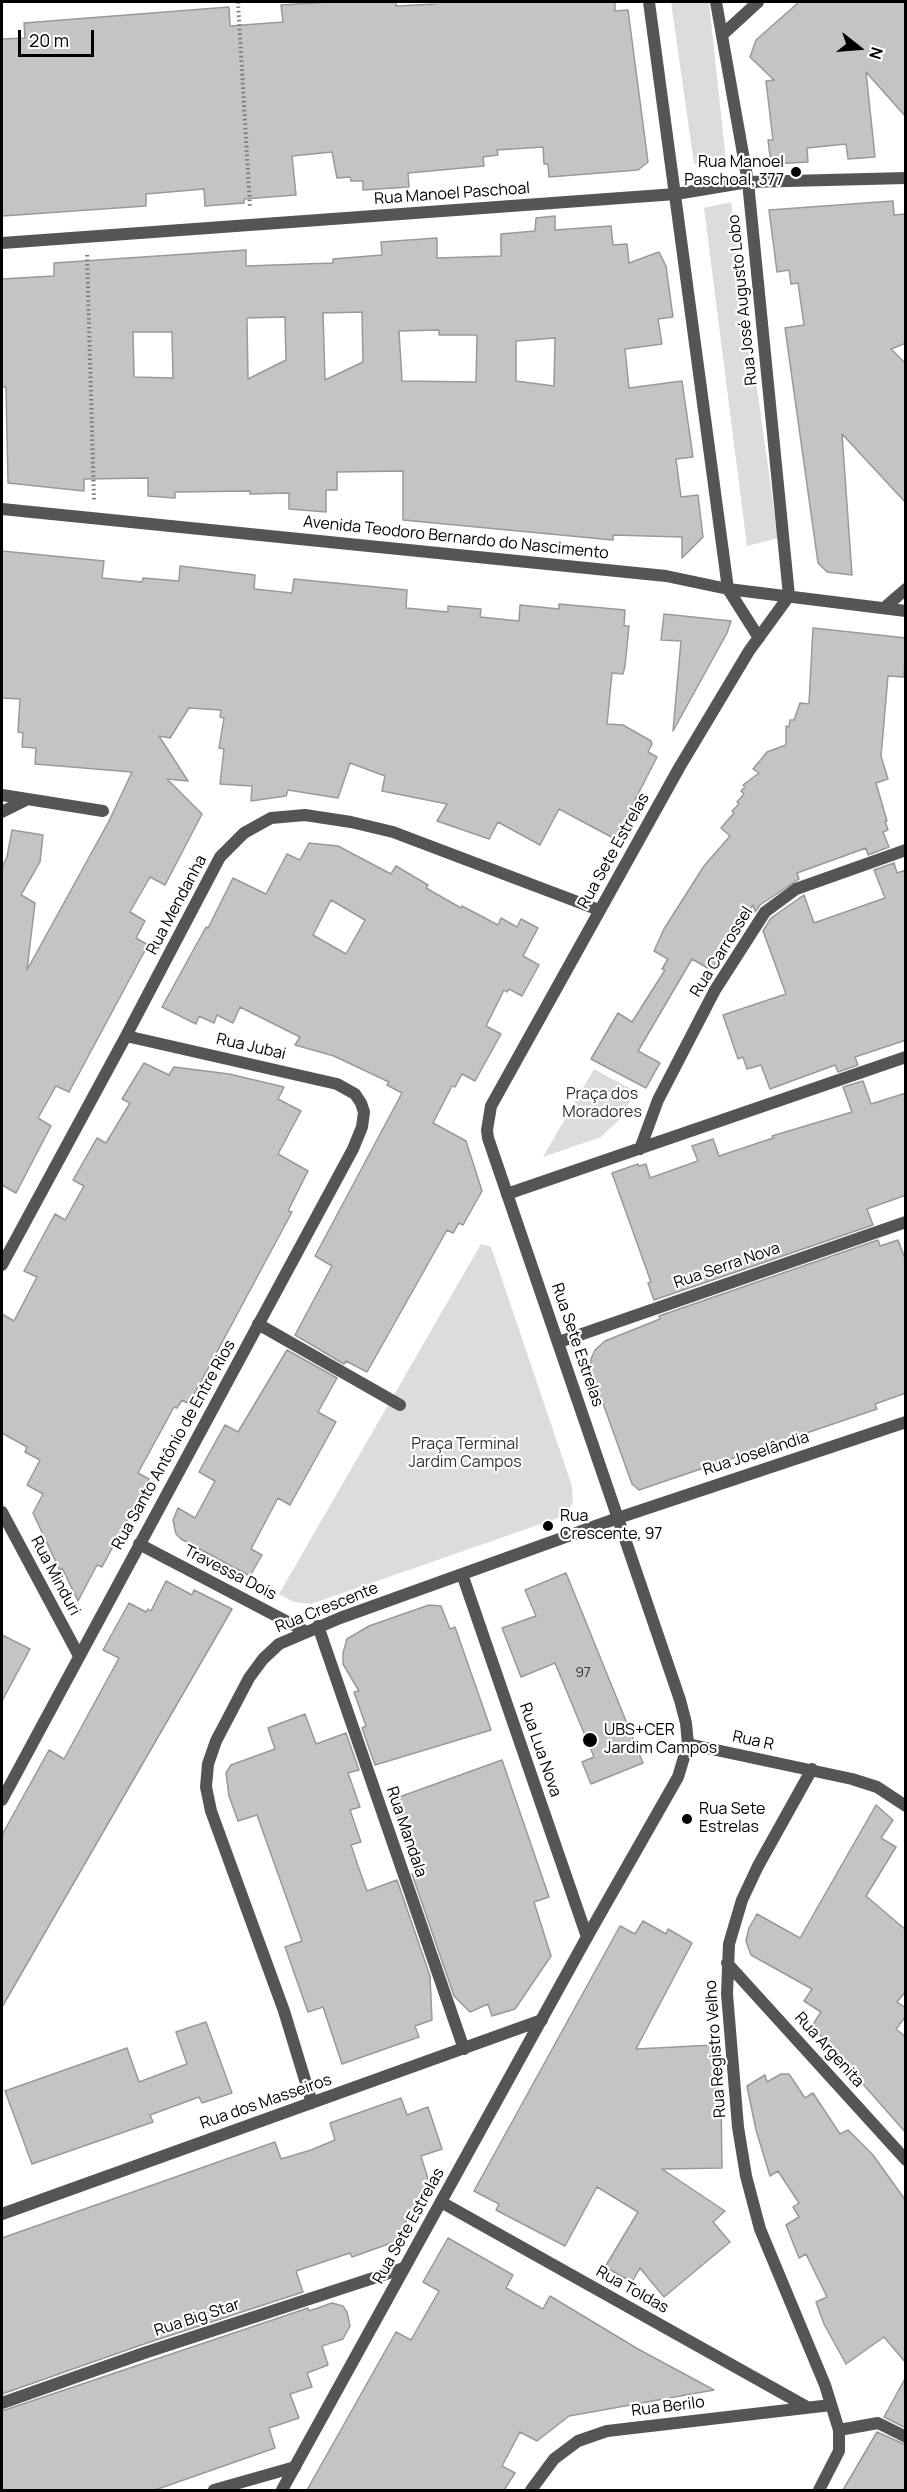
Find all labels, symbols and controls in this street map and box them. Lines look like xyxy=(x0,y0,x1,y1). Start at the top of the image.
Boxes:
scale bar xyxy=(21,18,98,56)
north arrow xyxy=(829,18,889,78)
text: 20 m xyxy=(29,28,69,52)
text: N xyxy=(864,45,888,62)
place label: Rua Manoel Paschoal, 377 xyxy=(684,153,784,191)
marker: Rua Manoel Paschoal, 377 xyxy=(789,165,803,179)
street label: Rua Manoel Paschoal xyxy=(373,179,531,209)
street label: Rua José Augusto Lobo xyxy=(724,214,762,386)
street label: Avenida Teodoro Bernardo do Nascimento xyxy=(302,512,610,564)
street label: Rua Sete Estrelas xyxy=(574,790,654,912)
street label: Rua Mendanha xyxy=(143,852,211,958)
street label: Rua Carrossel xyxy=(687,903,757,1001)
street label: Rua Jubai xyxy=(214,1030,288,1064)
park label: Praça dos Moradores xyxy=(562,1085,642,1123)
street label: Rua Serra Nova xyxy=(671,1239,783,1293)
street label: Rua Sete Estrelas xyxy=(547,1281,607,1409)
street label: Rua Santo Antônio de Entre Rios xyxy=(108,1337,240,1553)
street label: Rua Joselândia xyxy=(701,1428,811,1480)
park label: Praça Terminal Jardim Campos xyxy=(408,1435,522,1473)
place label: Rua Crescente, 97 xyxy=(560,1507,662,1545)
marker: Rua Crescente, 97 xyxy=(541,1519,555,1533)
street label: Rua Minduri xyxy=(26,1533,84,1619)
street label: Travessa Dois xyxy=(181,1541,279,1605)
street label: Rua Crescente xyxy=(273,1579,381,1637)
house number: 97 xyxy=(575,1665,591,1681)
street label: Rua Lua Nova xyxy=(515,1701,565,1799)
place label: UBS+CER Jardim Campos xyxy=(604,1721,717,1759)
street label: Rua R xyxy=(731,1727,775,1755)
marker: UBS+CER Jardim Campos xyxy=(581,1731,599,1749)
street label: Rua Mandala xyxy=(382,1784,430,1880)
place label: Rua Sete Estrelas xyxy=(699,1800,765,1838)
marker: Rua Sete Estrelas xyxy=(680,1812,694,1826)
street label: Rua Registro Velho xyxy=(702,1979,730,2119)
street label: Rua Argenita xyxy=(790,2009,868,2091)
street label: Rua dos Masseiros xyxy=(198,2070,334,2134)
street label: Rua Sete Estrelas xyxy=(369,2165,449,2287)
street label: Rua Toldas xyxy=(592,2262,672,2318)
street label: Rua Big Star xyxy=(152,2295,242,2341)
street label: Rua Berilo xyxy=(630,2393,706,2421)

